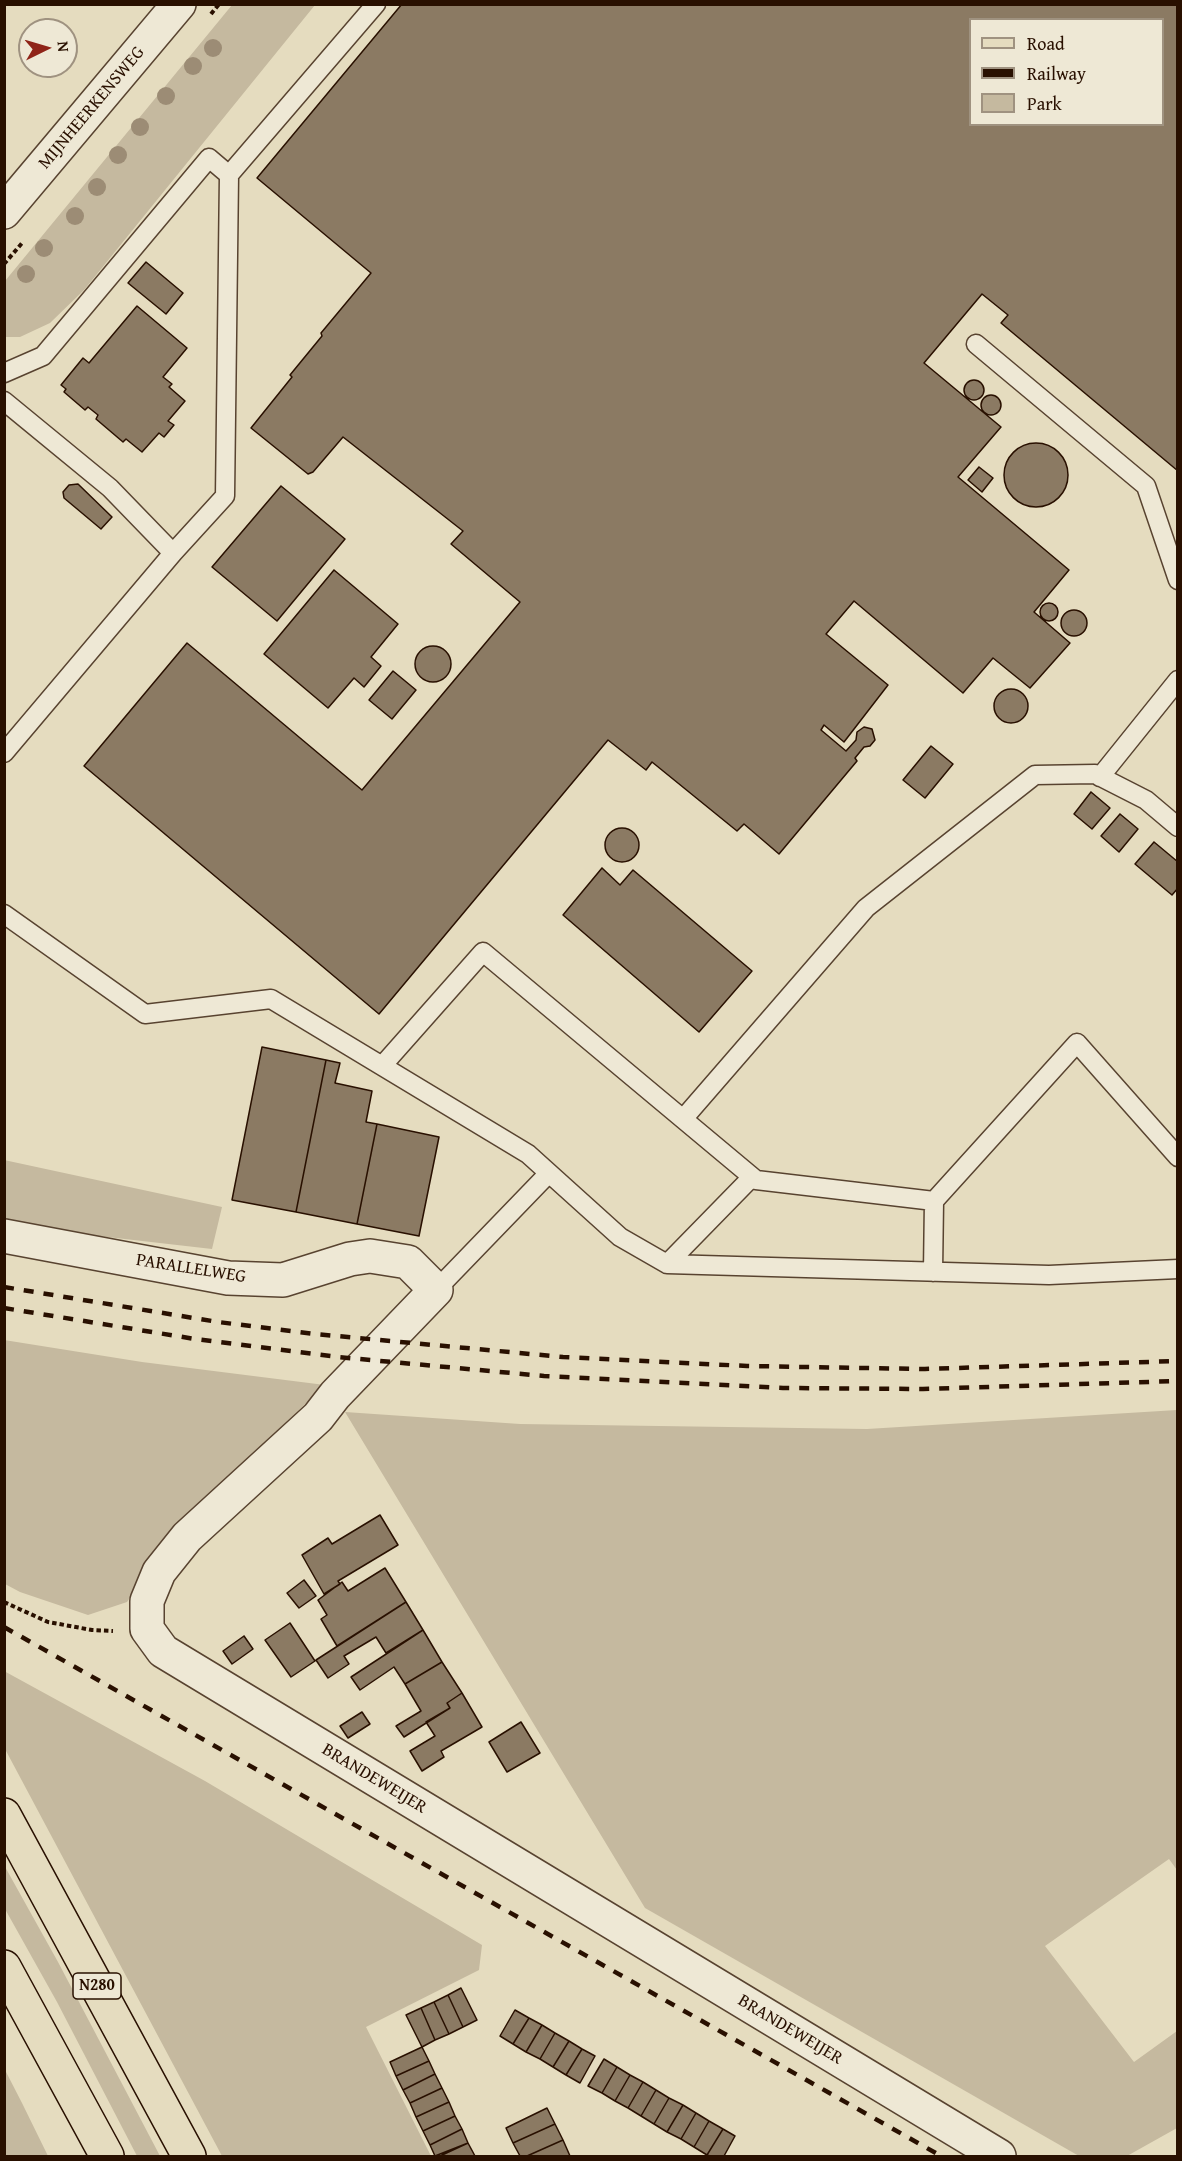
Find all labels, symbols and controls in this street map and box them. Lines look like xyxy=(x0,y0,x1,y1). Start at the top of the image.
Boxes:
north arrow xyxy=(18,18,78,78)
legend xyxy=(969,18,1164,126)
text: Road xyxy=(1027,30,1065,57)
street label: MIJNHEERKENSWEG xyxy=(34,42,150,174)
text: Railway xyxy=(1027,60,1086,87)
text: Park xyxy=(1027,90,1062,117)
street label: PARALLELWEG xyxy=(135,1250,247,1288)
street label: BRANDEWEIJER xyxy=(318,1739,430,1819)
road number: N280 xyxy=(73,1973,121,1999)
street label: BRANDEWEIJER xyxy=(734,1990,846,2070)

